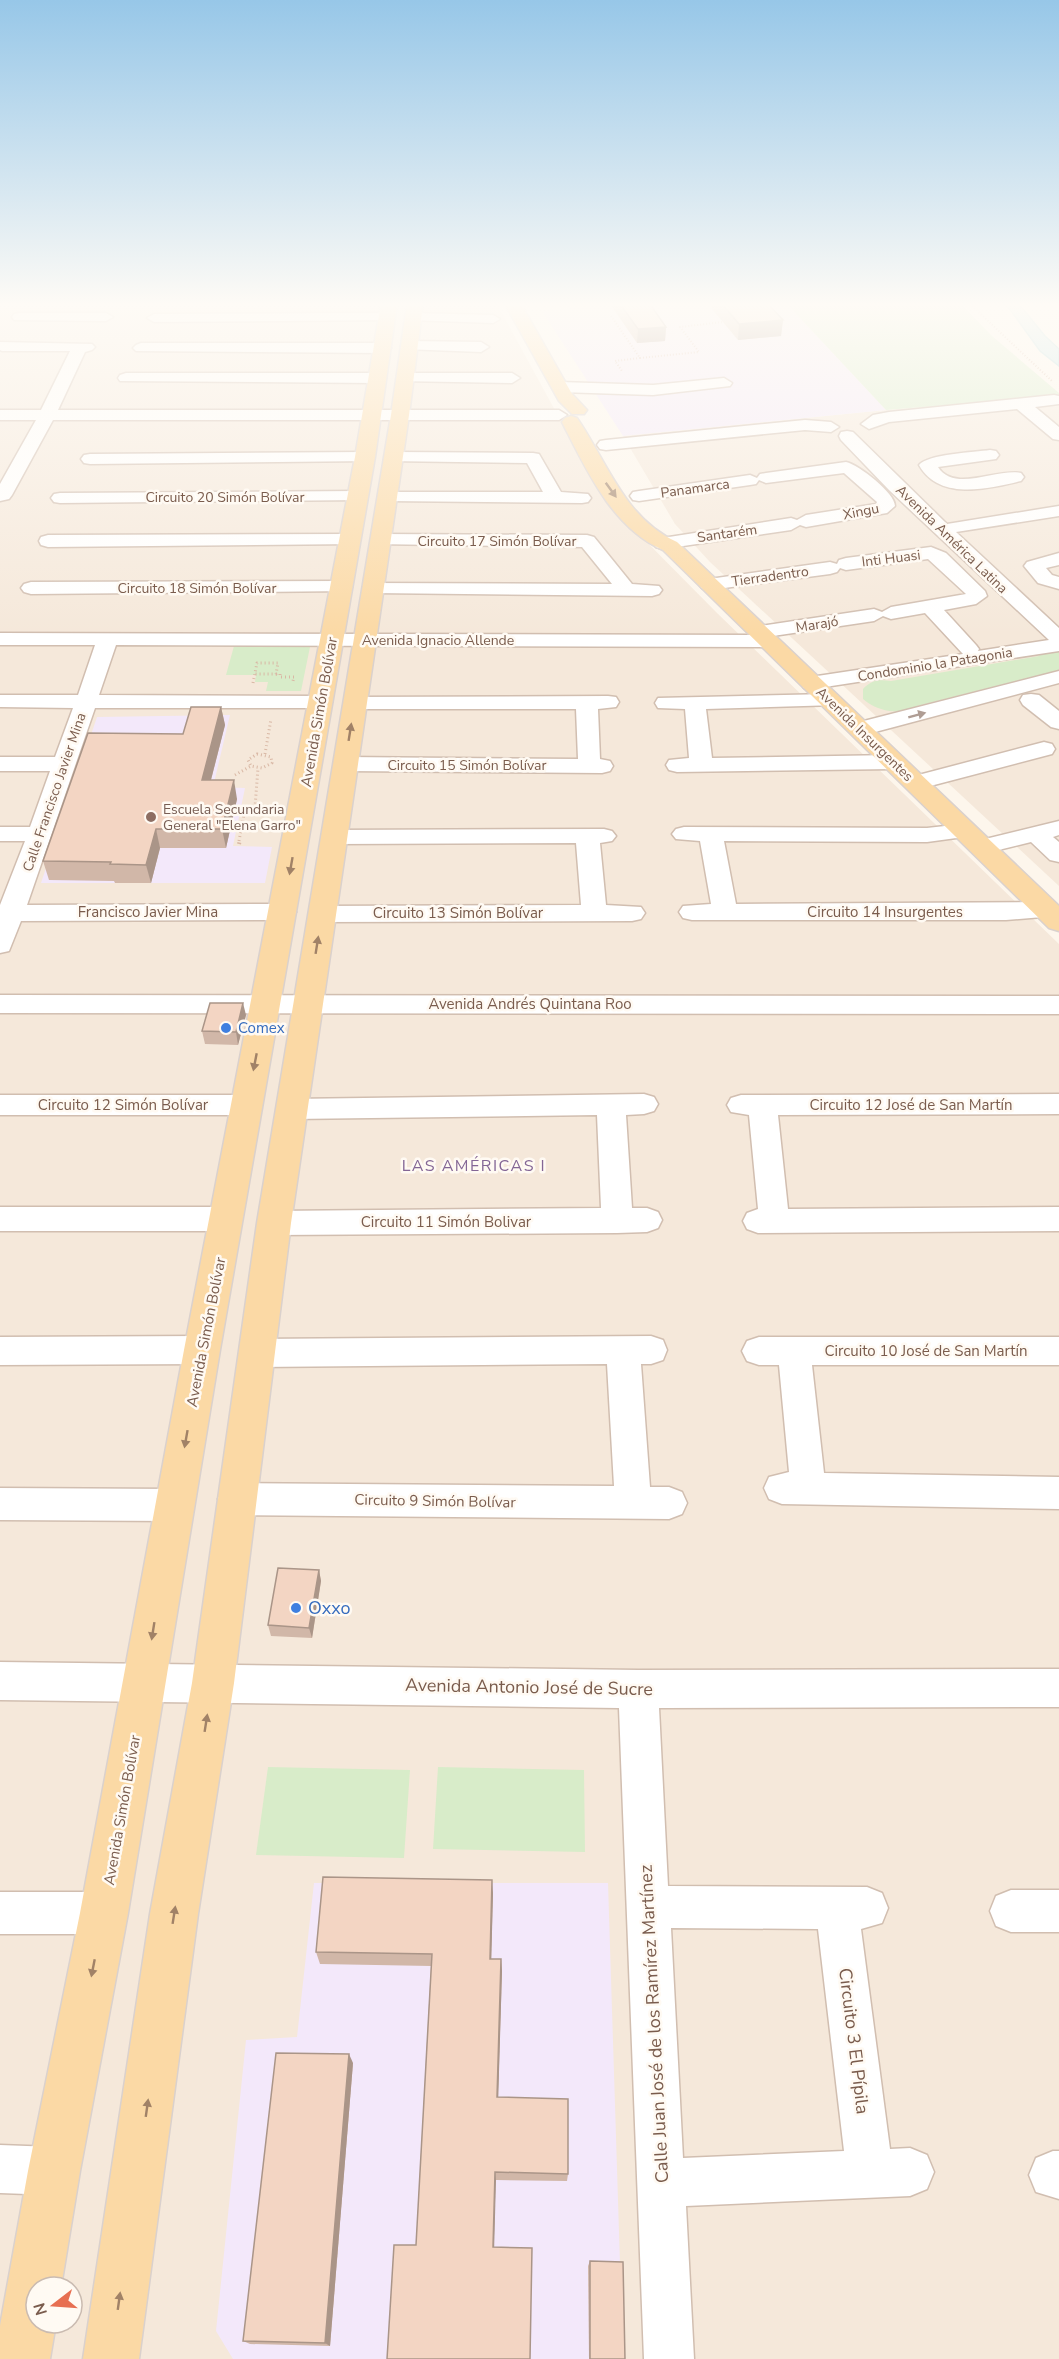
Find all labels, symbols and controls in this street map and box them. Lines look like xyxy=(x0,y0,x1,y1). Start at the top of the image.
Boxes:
street label: Panamarca xyxy=(659,474,731,503)
street label: Avenida América Latina xyxy=(892,481,1012,598)
one-way arrow xyxy=(605,482,617,498)
street label: Circuito 20 Simón Bolívar xyxy=(145,488,305,507)
street label: Xingu xyxy=(841,499,881,524)
street label: Santarém xyxy=(696,520,758,547)
street label: Circuito 17 Simón Bolívar xyxy=(417,532,577,551)
street label: Inti Huasi xyxy=(861,545,922,572)
street label: Tierradentro xyxy=(730,562,810,591)
street label: Circuito 18 Simón Bolívar xyxy=(117,579,277,598)
street label: Marajó xyxy=(794,612,840,637)
street label: Avenida Ignacio Allende xyxy=(362,631,514,650)
street label: Avenida Simón Bolívar xyxy=(296,635,342,789)
street label: Condominio la Patagonia xyxy=(856,643,1014,686)
street label: Avenida Insurgentes xyxy=(812,683,918,786)
one-way arrow xyxy=(907,709,926,719)
street label: Calle Francisco Javier Mina xyxy=(18,710,91,874)
one-way arrow xyxy=(346,722,355,741)
street label: Circuito 15 Simón Bolívar xyxy=(387,756,547,775)
place label: Escuela Secundaria General "Elena Garro" xyxy=(163,800,301,835)
marker: Escuela Secundaria General "Elena Garro" xyxy=(144,810,158,824)
one-way arrow xyxy=(287,856,296,875)
street label: Francisco Javier Mina xyxy=(78,902,218,922)
street label: Circuito 14 Insurgentes xyxy=(807,902,963,922)
street label: Circuito 13 Simón Bolívar xyxy=(373,903,544,923)
one-way arrow xyxy=(313,936,322,955)
street label: Avenida Andrés Quintana Roo xyxy=(428,994,632,1014)
place label: Comex xyxy=(238,1018,285,1038)
marker: Comex xyxy=(219,1021,233,1035)
one-way arrow xyxy=(250,1052,259,1071)
street label: Circuito 12 Simón Bolívar xyxy=(38,1095,209,1115)
street label: Circuito 12 José de San Martín xyxy=(809,1095,1013,1115)
district label: LAS AMÉRICAS I xyxy=(402,1155,546,1177)
street label: Circuito 11 Simón Bolivar xyxy=(361,1212,532,1232)
street label: Avenida Simón Bolívar xyxy=(182,1255,230,1409)
street label: Circuito 10 José de San Martín xyxy=(824,1341,1028,1361)
one-way arrow xyxy=(181,1430,190,1449)
street label: Circuito 9 Simón Bolívar xyxy=(354,1490,517,1512)
place label: Oxxo xyxy=(308,1596,351,1620)
marker: Oxxo xyxy=(289,1601,303,1615)
one-way arrow xyxy=(148,1622,157,1641)
street label: Avenida Antonio José de Sucre xyxy=(405,1673,653,1701)
one-way arrow xyxy=(202,1713,211,1732)
street label: Avenida Simón Bolívar xyxy=(99,1733,145,1887)
street label: Calle Juan José de los Ramírez Martínez xyxy=(634,1864,674,2184)
one-way arrow xyxy=(170,1905,179,1924)
one-way arrow xyxy=(88,1959,97,1978)
street label: Circuito 3 El Pípila xyxy=(833,1967,875,2115)
one-way arrow xyxy=(142,2098,151,2117)
north arrow xyxy=(24,2275,84,2335)
one-way arrow xyxy=(115,2291,124,2310)
text: N xyxy=(28,2300,53,2318)

